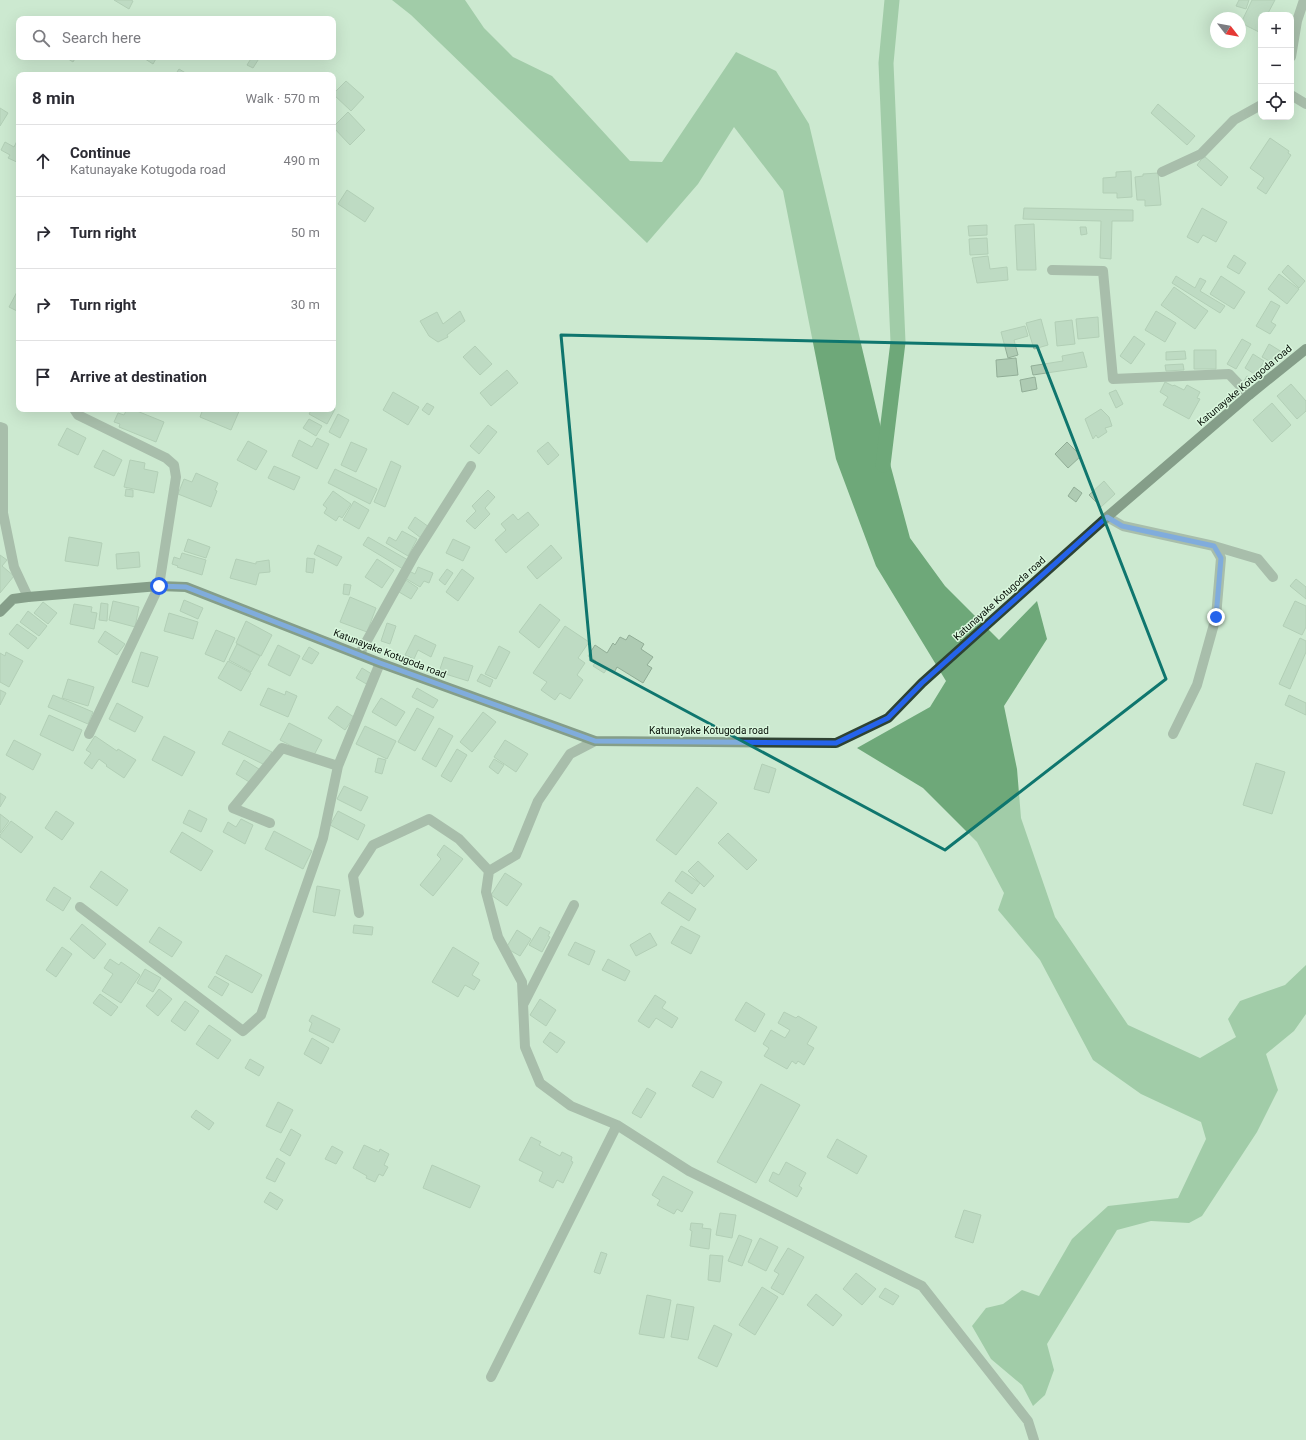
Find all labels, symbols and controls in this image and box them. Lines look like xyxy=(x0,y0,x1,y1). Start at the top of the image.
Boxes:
north arrow xyxy=(1210,12,1246,48)
map controls xyxy=(1258,12,1294,120)
button: + xyxy=(1258,12,1294,48)
search box xyxy=(16,16,336,60)
icon: search xyxy=(30,27,52,49)
text: Search here xyxy=(62,29,141,47)
button: − xyxy=(1258,48,1294,84)
button: locate xyxy=(1258,84,1294,120)
text: 8 min xyxy=(32,88,75,108)
text: Walk · 570 m xyxy=(245,91,320,106)
text: Continue xyxy=(70,144,131,162)
icon: ahead xyxy=(32,150,54,172)
text: 490 m xyxy=(283,153,320,168)
text: Katunayake Kotugoda road xyxy=(70,162,226,177)
icon: right xyxy=(32,222,54,244)
text: Turn right xyxy=(70,224,136,242)
text: 50 m xyxy=(291,225,320,240)
icon: right xyxy=(32,294,54,316)
text: Turn right xyxy=(70,296,136,314)
text: 30 m xyxy=(291,297,320,312)
street label: Katunayake Kotugoda road xyxy=(1195,343,1294,428)
icon: arrive xyxy=(32,366,54,388)
text: Arrive at destination xyxy=(70,368,207,386)
street label: Katunayake Kotugoda road xyxy=(951,554,1048,643)
route start xyxy=(150,577,168,595)
route end xyxy=(1207,608,1225,626)
street label: Katunayake Kotugoda road xyxy=(332,627,448,680)
street label: Katunayake Kotugoda road xyxy=(649,725,769,736)

